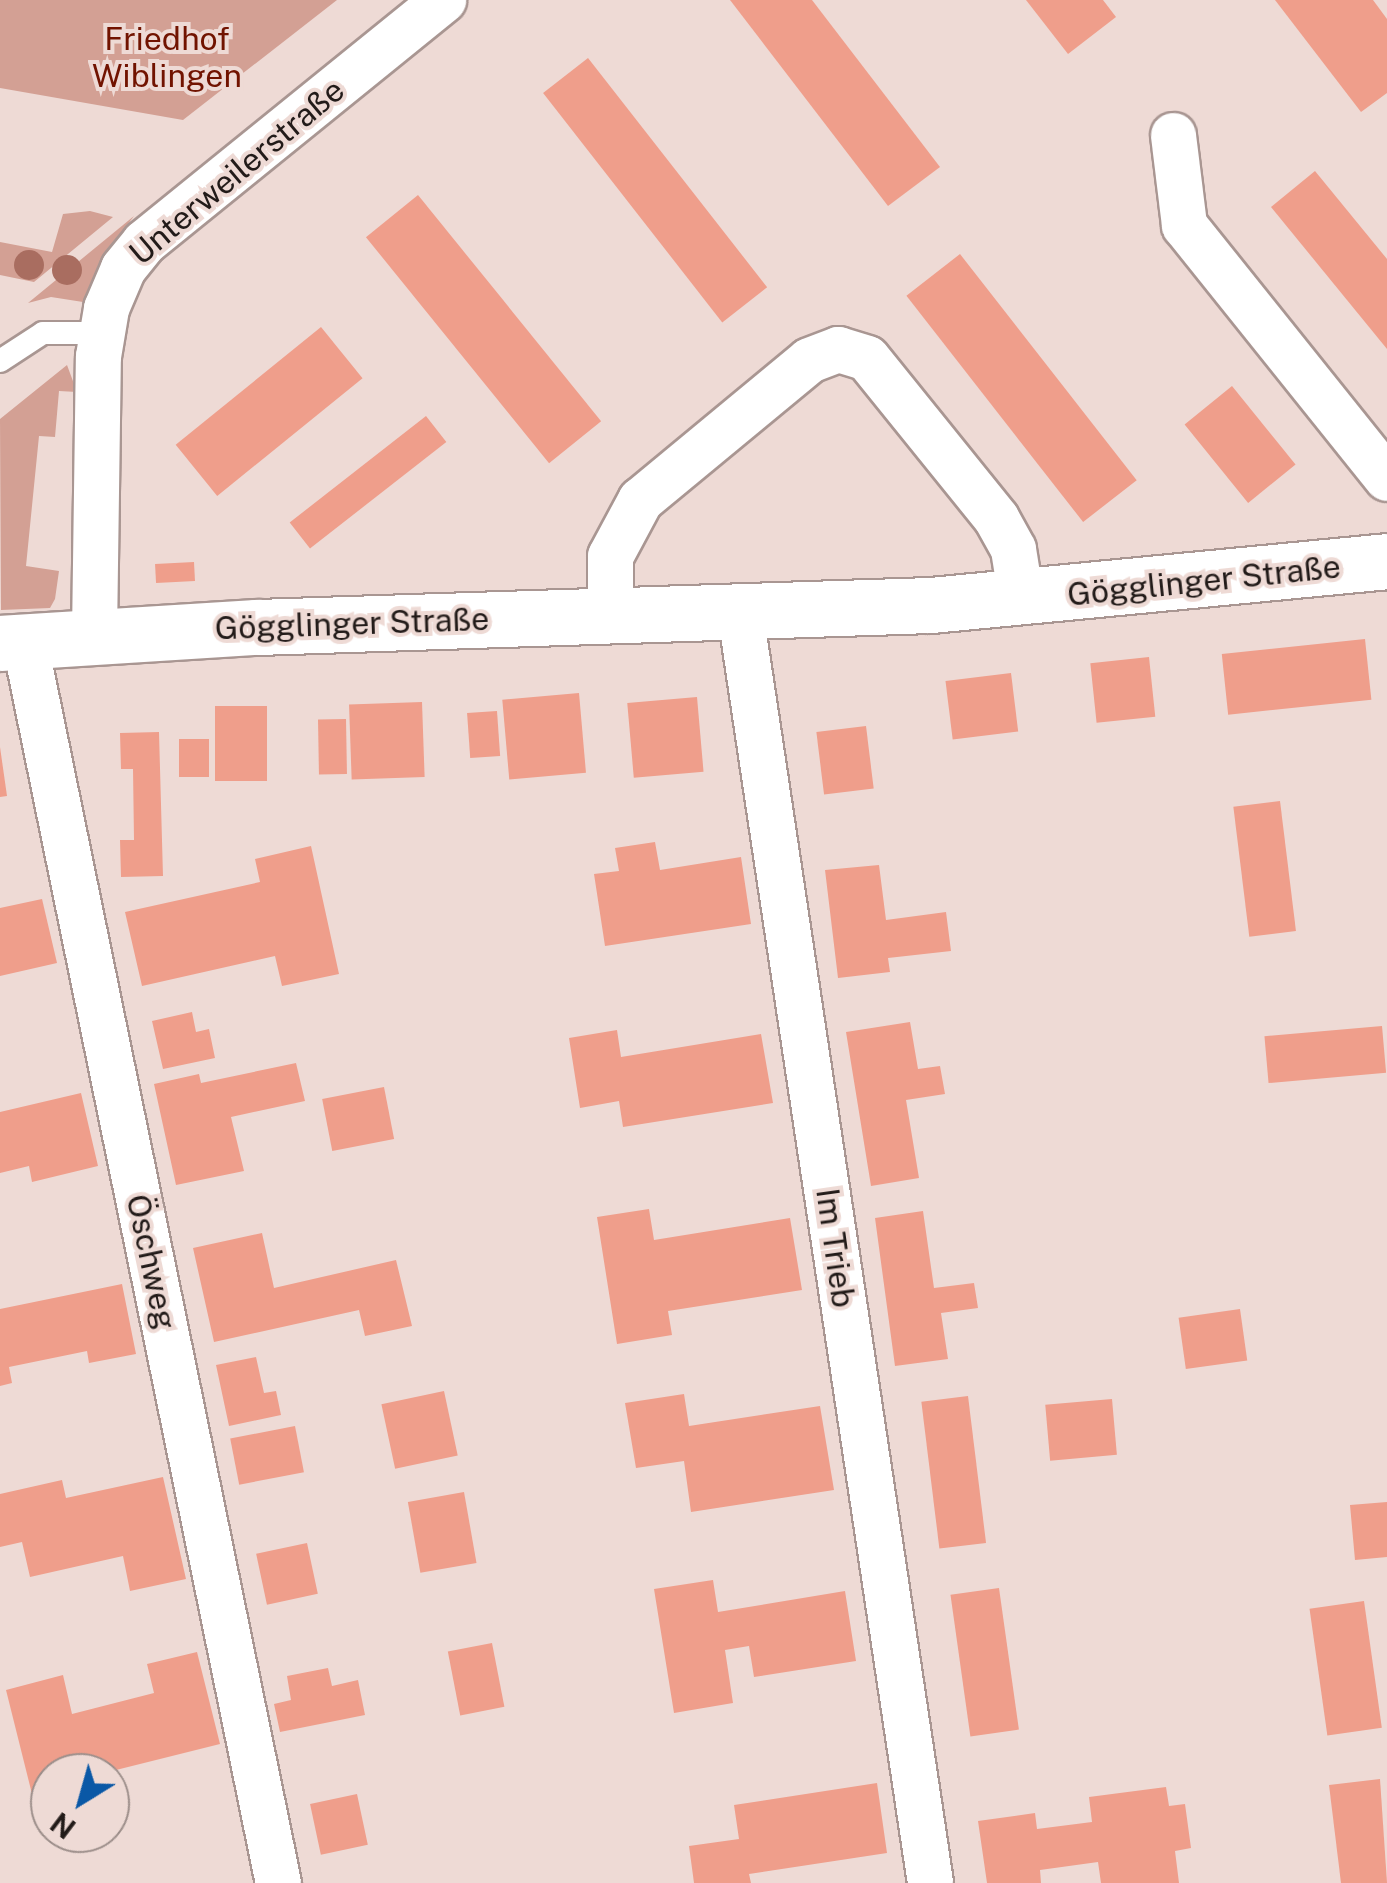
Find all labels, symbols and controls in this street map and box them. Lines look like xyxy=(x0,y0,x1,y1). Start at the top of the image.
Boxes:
park label: Friedhof Wiblingen xyxy=(92,21,242,96)
street label: Unterweilerstraße xyxy=(122,71,352,273)
street label: Gögglinger Straße xyxy=(1065,548,1343,614)
street label: Gögglinger Straße xyxy=(214,600,490,648)
street label: Im Trieb xyxy=(808,1186,862,1310)
street label: Öschweg xyxy=(118,1191,184,1333)
north arrow xyxy=(30,1753,130,1853)
text: N xyxy=(44,1806,82,1846)

